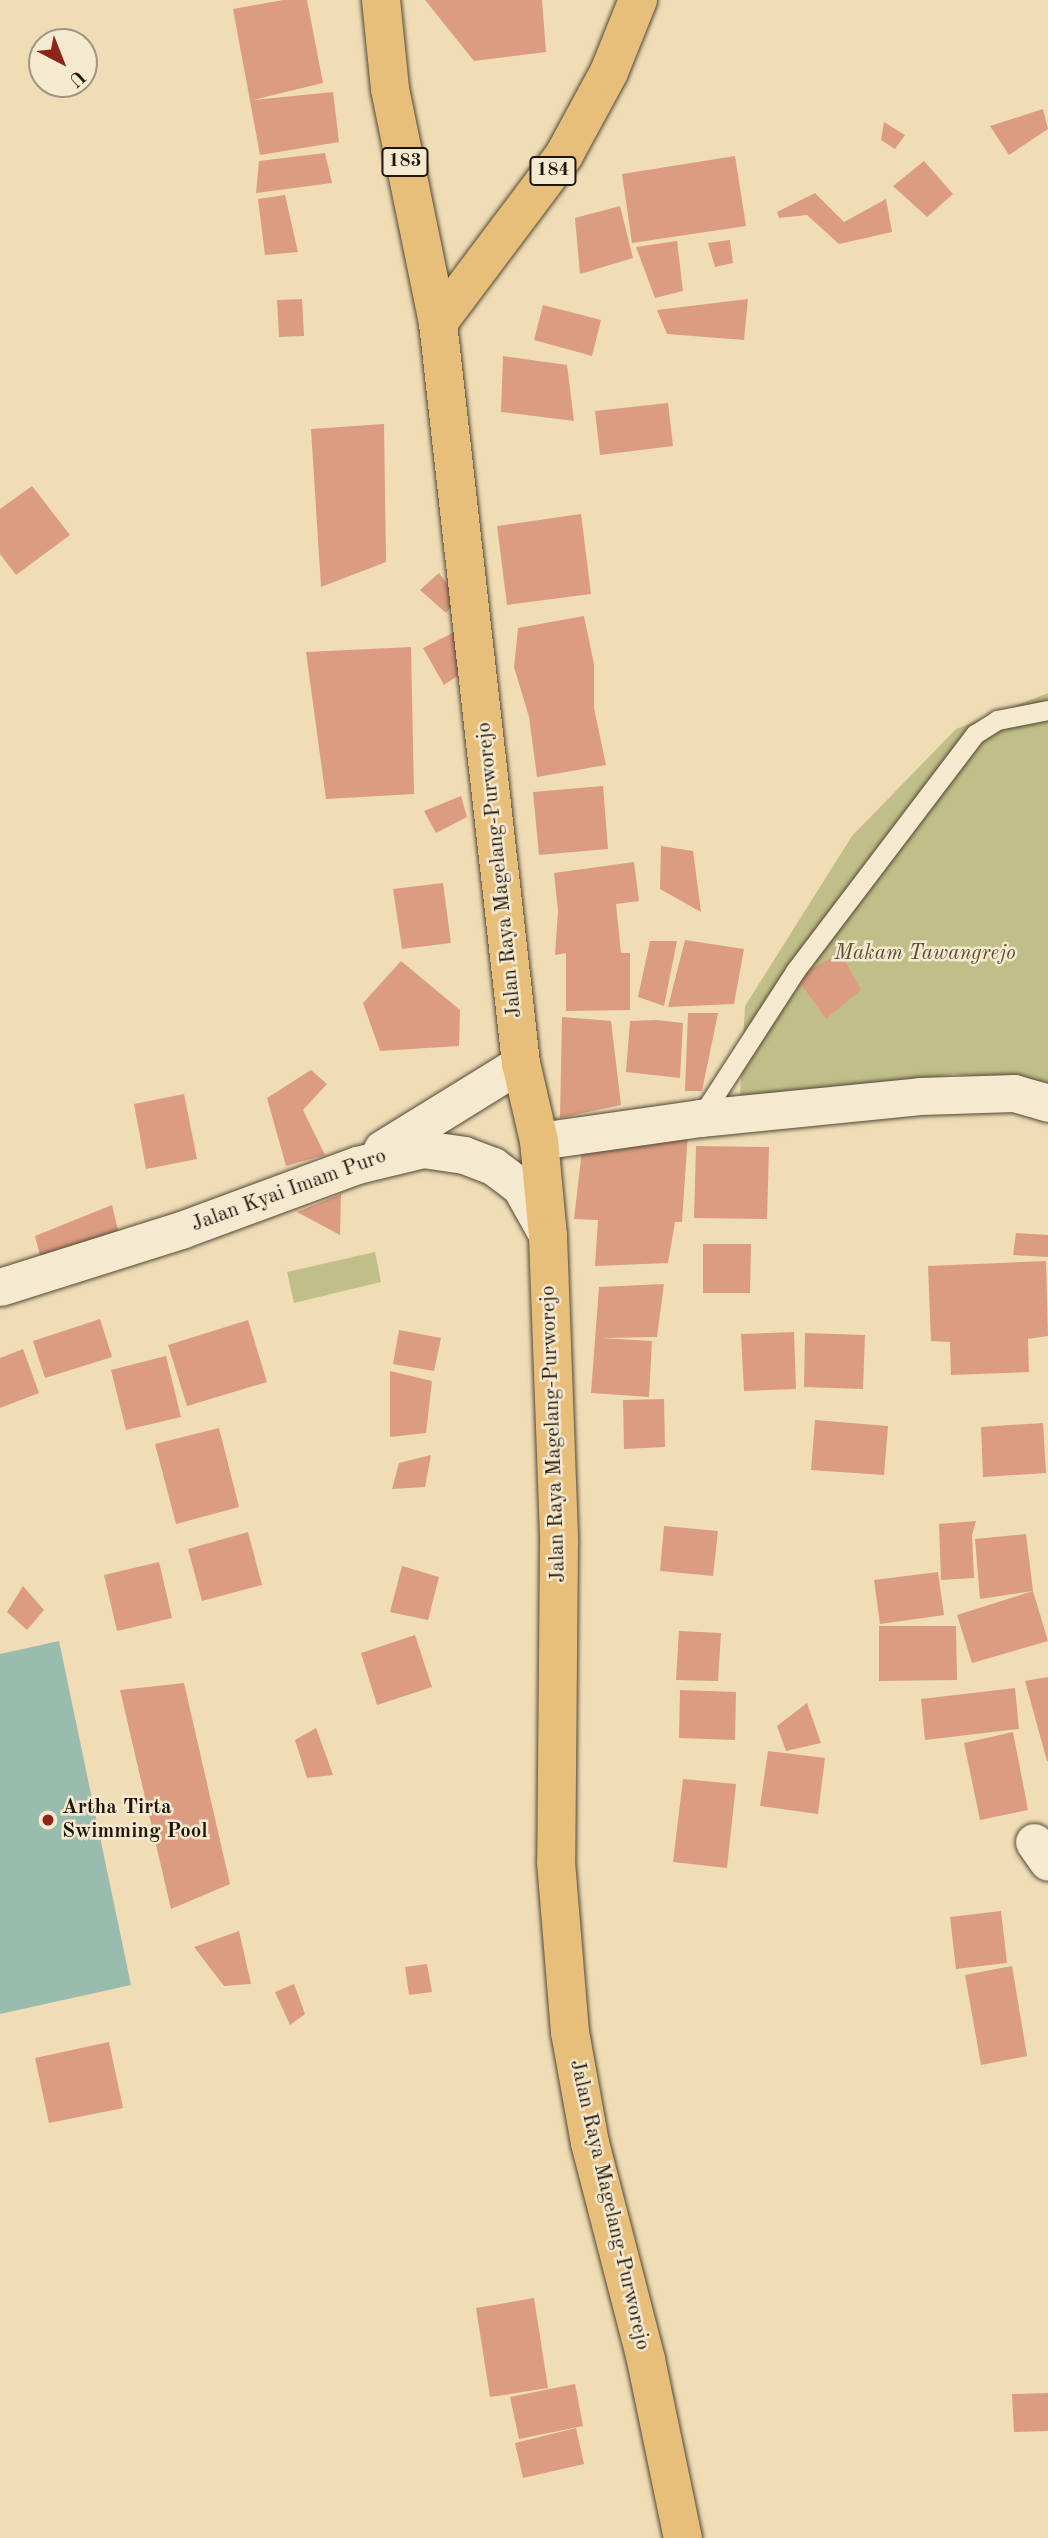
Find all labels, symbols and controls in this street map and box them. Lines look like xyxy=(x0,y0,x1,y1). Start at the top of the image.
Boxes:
north arrow xyxy=(28,28,98,98)
text: U xyxy=(64,65,88,90)
road number: 183 xyxy=(380,146,430,178)
road number: 184 xyxy=(528,155,578,186)
street label: Jalan Raya Magelang-Purworejo xyxy=(472,721,528,1019)
park label: Makam Tawangrejo xyxy=(834,941,1016,967)
street label: Jalan Kyai Imam Puro xyxy=(188,1144,390,1238)
street label: Jalan Raya Magelang-Purworejo xyxy=(536,1285,572,1583)
place label: Artha Tirta Swimming Pool xyxy=(62,1795,208,1845)
marker: Artha Tirta Swimming Pool xyxy=(40,1812,56,1828)
street label: Jalan Raya Magelang-Purworejo xyxy=(563,2057,655,2353)

